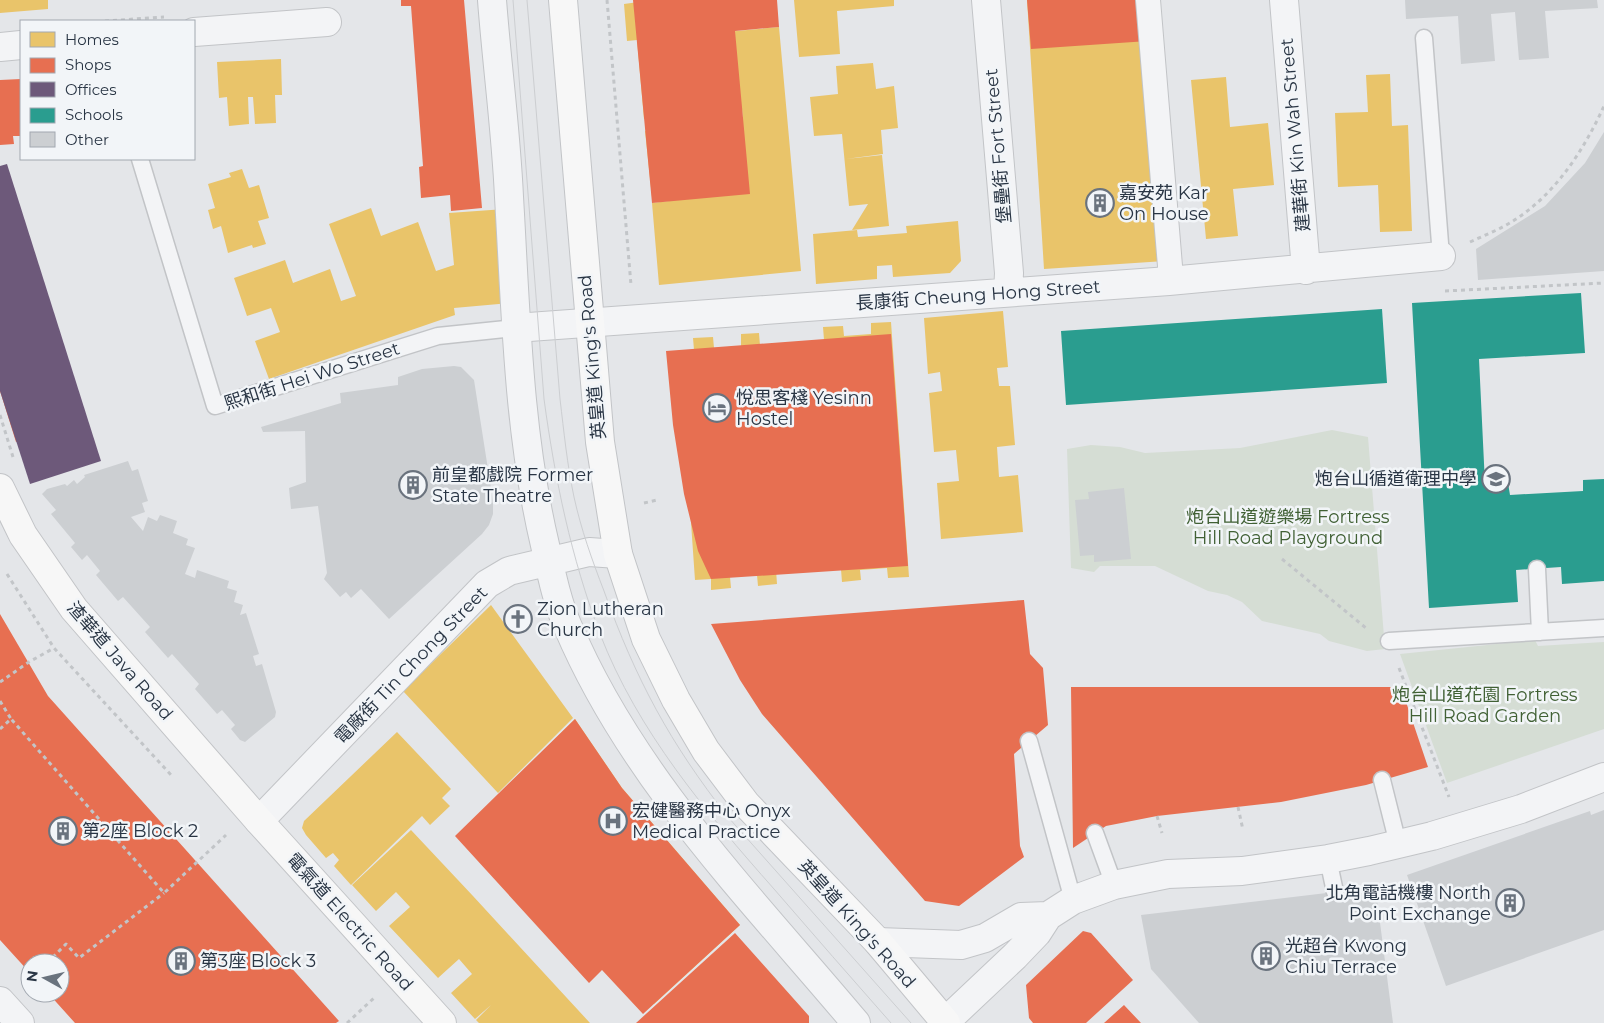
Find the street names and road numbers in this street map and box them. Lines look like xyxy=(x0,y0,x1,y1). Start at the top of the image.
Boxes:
street label: 建華街 Kin Wah Street xyxy=(1276,37,1314,233)
street label: 堡壘街 Fort Street xyxy=(980,68,1016,224)
street label: 英皇道 King's Road xyxy=(574,274,610,440)
street label: 長康街 Cheung Hong Street xyxy=(855,275,1101,315)
street label: 熙和街 Hei Wo Street xyxy=(221,337,403,415)
street label: 電廠街 Tin Chong Street xyxy=(330,582,492,748)
street label: 渣華道 Java Road xyxy=(62,597,178,725)
street label: 電氣道 Electric Road xyxy=(282,849,418,995)
street label: 英皇道 King's Road xyxy=(794,855,920,993)

